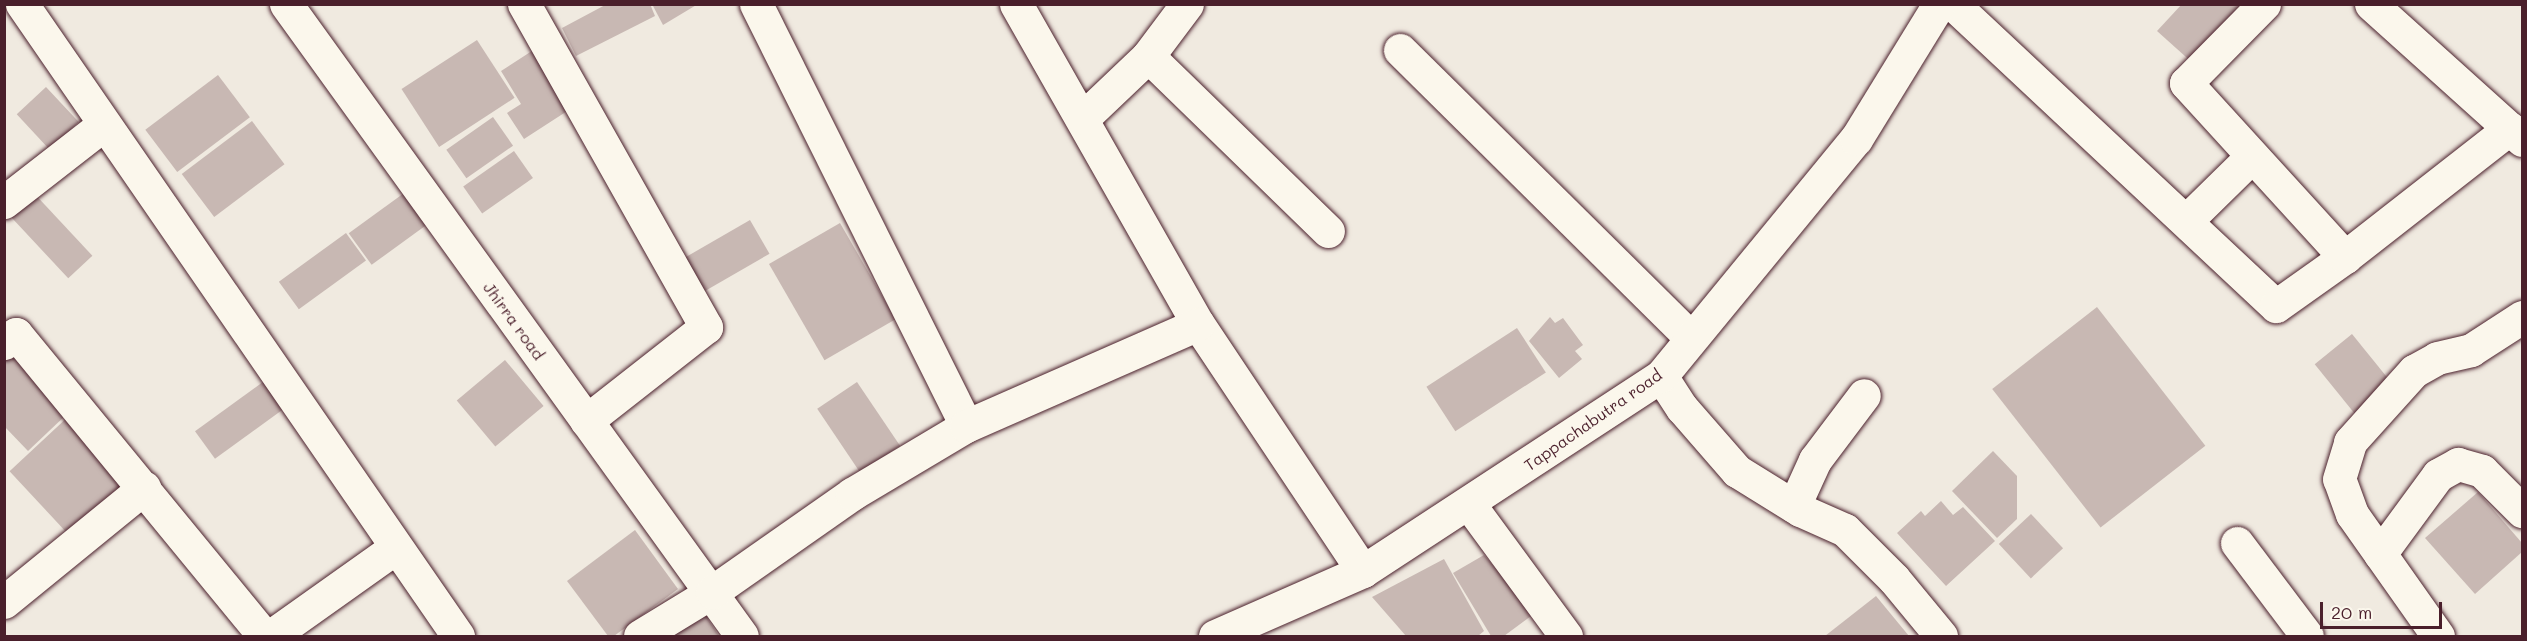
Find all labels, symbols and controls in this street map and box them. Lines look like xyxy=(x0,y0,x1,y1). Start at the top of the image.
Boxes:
street label: Jhirra road xyxy=(479,278,549,364)
street label: Tappachabutra road xyxy=(1520,365,1666,475)
scale bar xyxy=(2323,590,2444,628)
text: 20 m xyxy=(2331,600,2372,624)

